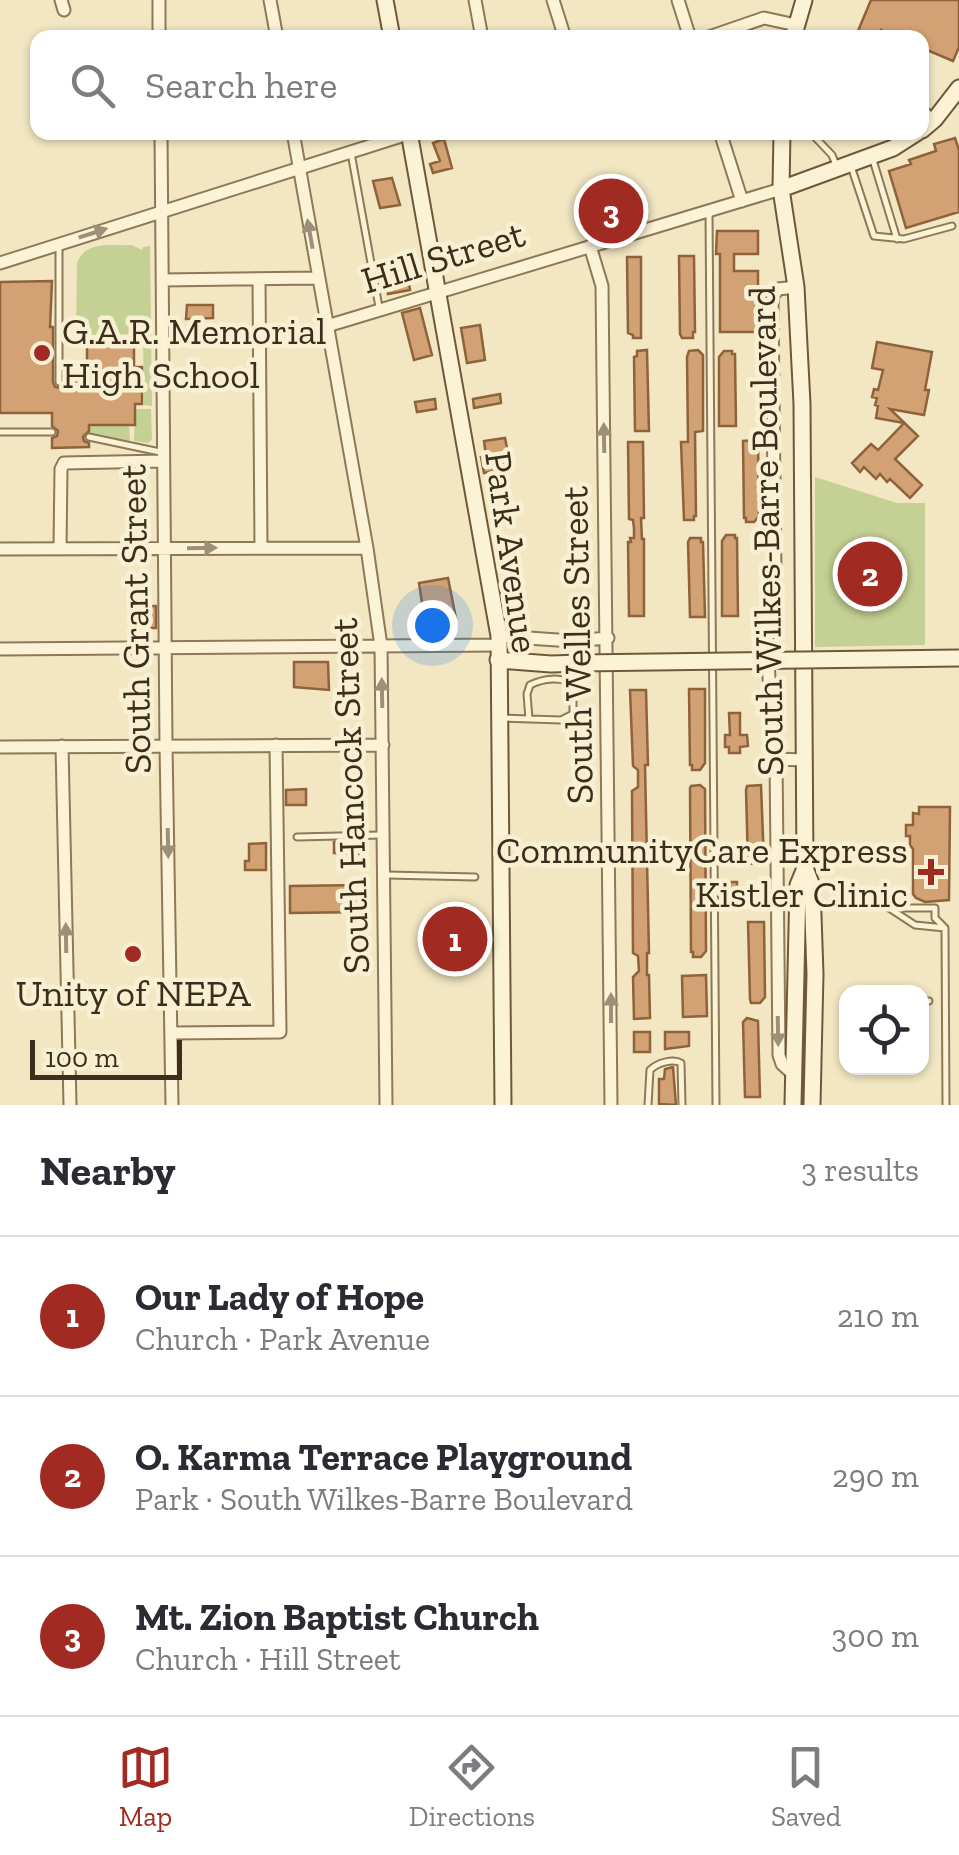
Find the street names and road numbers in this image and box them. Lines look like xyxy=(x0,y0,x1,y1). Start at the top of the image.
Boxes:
street label: Hill Street xyxy=(356,210,530,304)
street label: South Wilkes-Barre Boulevard xyxy=(739,285,793,776)
street label: Park Avenue xyxy=(475,448,549,656)
street label: South Grant Street xyxy=(109,464,161,774)
street label: South Welles Street xyxy=(551,485,603,805)
street label: South Hancock Street xyxy=(321,617,379,975)

